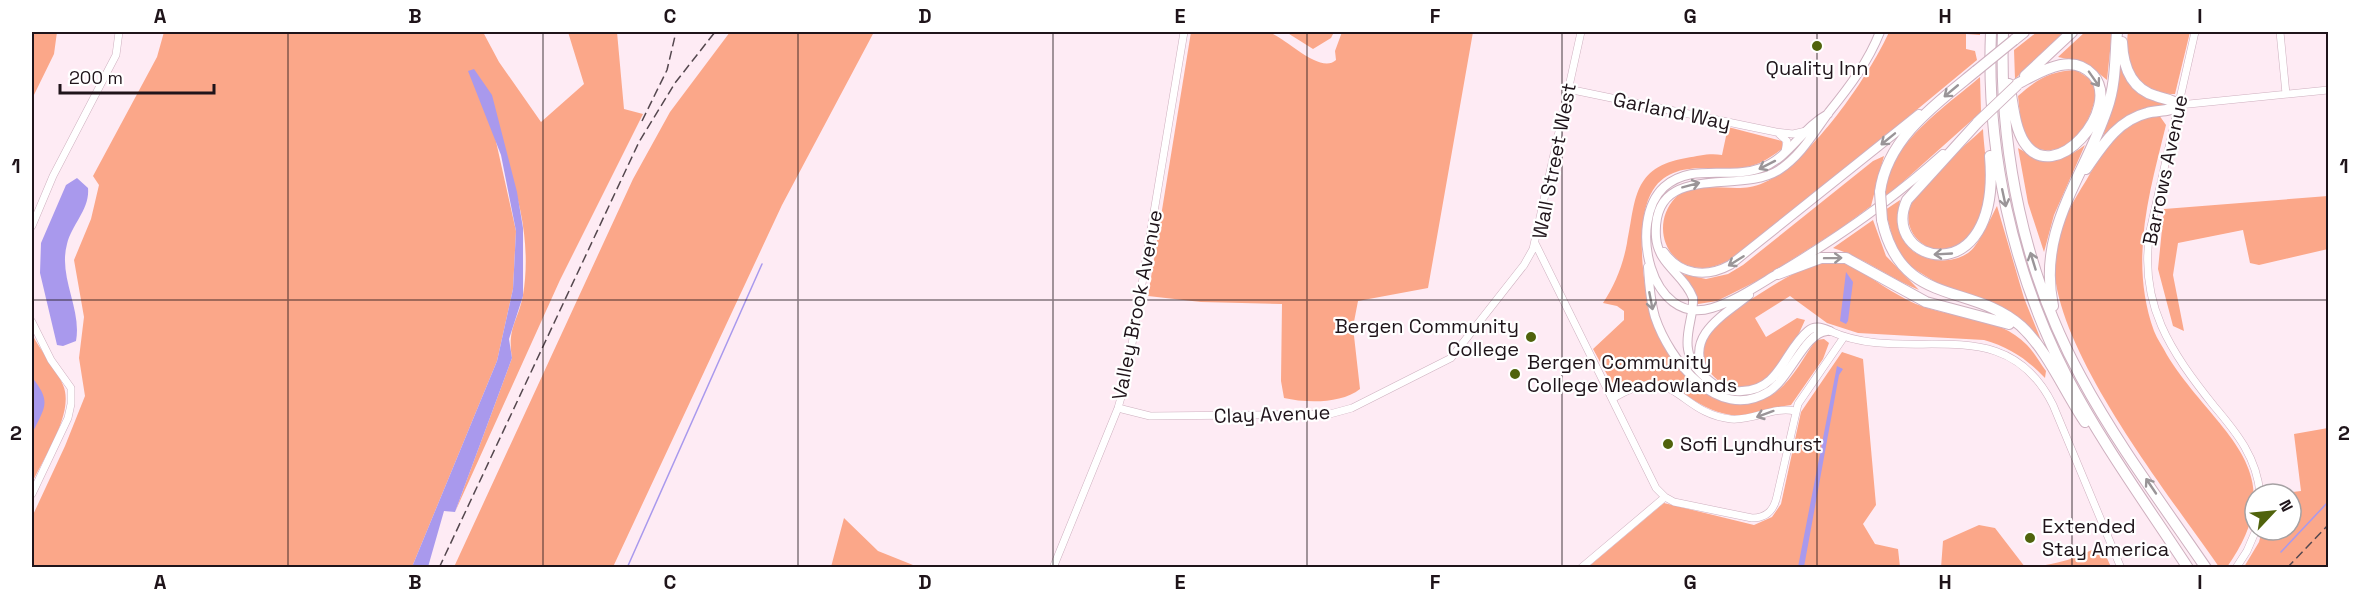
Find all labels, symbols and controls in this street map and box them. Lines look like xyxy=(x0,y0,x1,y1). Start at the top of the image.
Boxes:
text: A xyxy=(154,3,167,29)
text: B xyxy=(408,3,422,29)
text: C xyxy=(664,3,677,29)
text: D xyxy=(918,3,932,29)
text: E xyxy=(1174,3,1186,29)
text: F xyxy=(1430,3,1441,29)
text: G xyxy=(1683,3,1697,29)
text: H xyxy=(1938,3,1952,29)
text: I xyxy=(2197,3,2203,29)
marker: Quality Inn xyxy=(1810,39,1824,53)
place label: Quality Inn xyxy=(1766,55,1868,81)
scale bar xyxy=(60,57,214,95)
text: 200 m xyxy=(69,66,123,89)
one-way arrow xyxy=(2088,71,2100,87)
street label: Wall Street West xyxy=(1526,81,1582,241)
one-way arrow xyxy=(1943,85,1959,98)
street label: Garland Way xyxy=(1611,86,1733,136)
street label: Barrows Avenue xyxy=(2136,92,2194,248)
one-way arrow xyxy=(1880,133,1896,146)
text: 1 xyxy=(11,153,21,179)
text: 1 xyxy=(2339,153,2349,179)
one-way arrow xyxy=(1758,159,1776,171)
one-way arrow xyxy=(1681,179,1700,190)
one-way arrow xyxy=(1999,188,2010,207)
street label: Valley Brook Avenue xyxy=(1106,208,1168,402)
one-way arrow xyxy=(1934,249,1954,260)
one-way arrow xyxy=(1823,252,1843,264)
one-way arrow xyxy=(2027,252,2038,271)
one-way arrow xyxy=(1727,255,1744,268)
one-way arrow xyxy=(1646,290,1657,310)
place label: Bergen Community College xyxy=(1334,313,1519,362)
marker: Bergen Community College xyxy=(1524,330,1538,344)
place label: Bergen Community College Meadowlands xyxy=(1527,349,1737,398)
marker: Bergen Community College Meadowlands xyxy=(1508,367,1522,381)
street label: Clay Avenue xyxy=(1213,399,1331,429)
one-way arrow xyxy=(1756,410,1775,421)
text: 2 xyxy=(10,420,22,446)
text: 2 xyxy=(2338,420,2350,446)
place label: Sofi Lyndhurst xyxy=(1680,431,1822,457)
marker: Sofi Lyndhurst xyxy=(1661,437,1675,451)
one-way arrow xyxy=(2144,478,2156,495)
north arrow xyxy=(2243,482,2303,542)
text: N xyxy=(2274,496,2298,515)
place label: Extended Stay America xyxy=(2042,513,2169,562)
marker: Extended Stay America xyxy=(2023,531,2037,545)
text: A xyxy=(154,569,167,595)
text: B xyxy=(408,569,422,595)
text: C xyxy=(664,569,677,595)
text: D xyxy=(918,569,932,595)
text: E xyxy=(1174,569,1186,595)
text: F xyxy=(1430,569,1441,595)
text: G xyxy=(1683,569,1697,595)
text: H xyxy=(1938,569,1952,595)
text: I xyxy=(2197,569,2203,595)

